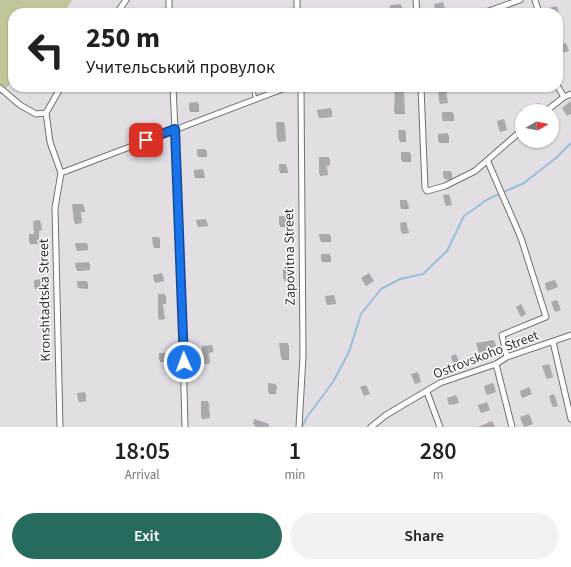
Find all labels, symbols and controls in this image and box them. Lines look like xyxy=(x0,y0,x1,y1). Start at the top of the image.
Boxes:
text: 250 m xyxy=(86,18,160,58)
icon: left xyxy=(20,24,72,76)
text: Учительський провулок xyxy=(86,55,275,80)
north arrow xyxy=(515,104,559,148)
map controls xyxy=(515,104,559,148)
pin xyxy=(129,123,163,157)
icon: arrive xyxy=(135,129,157,151)
street label: Zapovitna Street xyxy=(279,208,301,306)
street label: Kronshtadtska Street xyxy=(34,238,56,362)
street label: Ostrovskoho Street xyxy=(430,326,542,384)
position arrow xyxy=(163,341,205,383)
text: 18:05 xyxy=(114,434,170,469)
text: 1 xyxy=(289,434,301,469)
text: 280 xyxy=(420,434,457,469)
text: Arrival xyxy=(125,466,160,484)
text: min xyxy=(284,466,305,484)
text: m xyxy=(433,466,444,484)
button: Exit xyxy=(12,513,282,559)
button: Share xyxy=(290,513,559,559)

